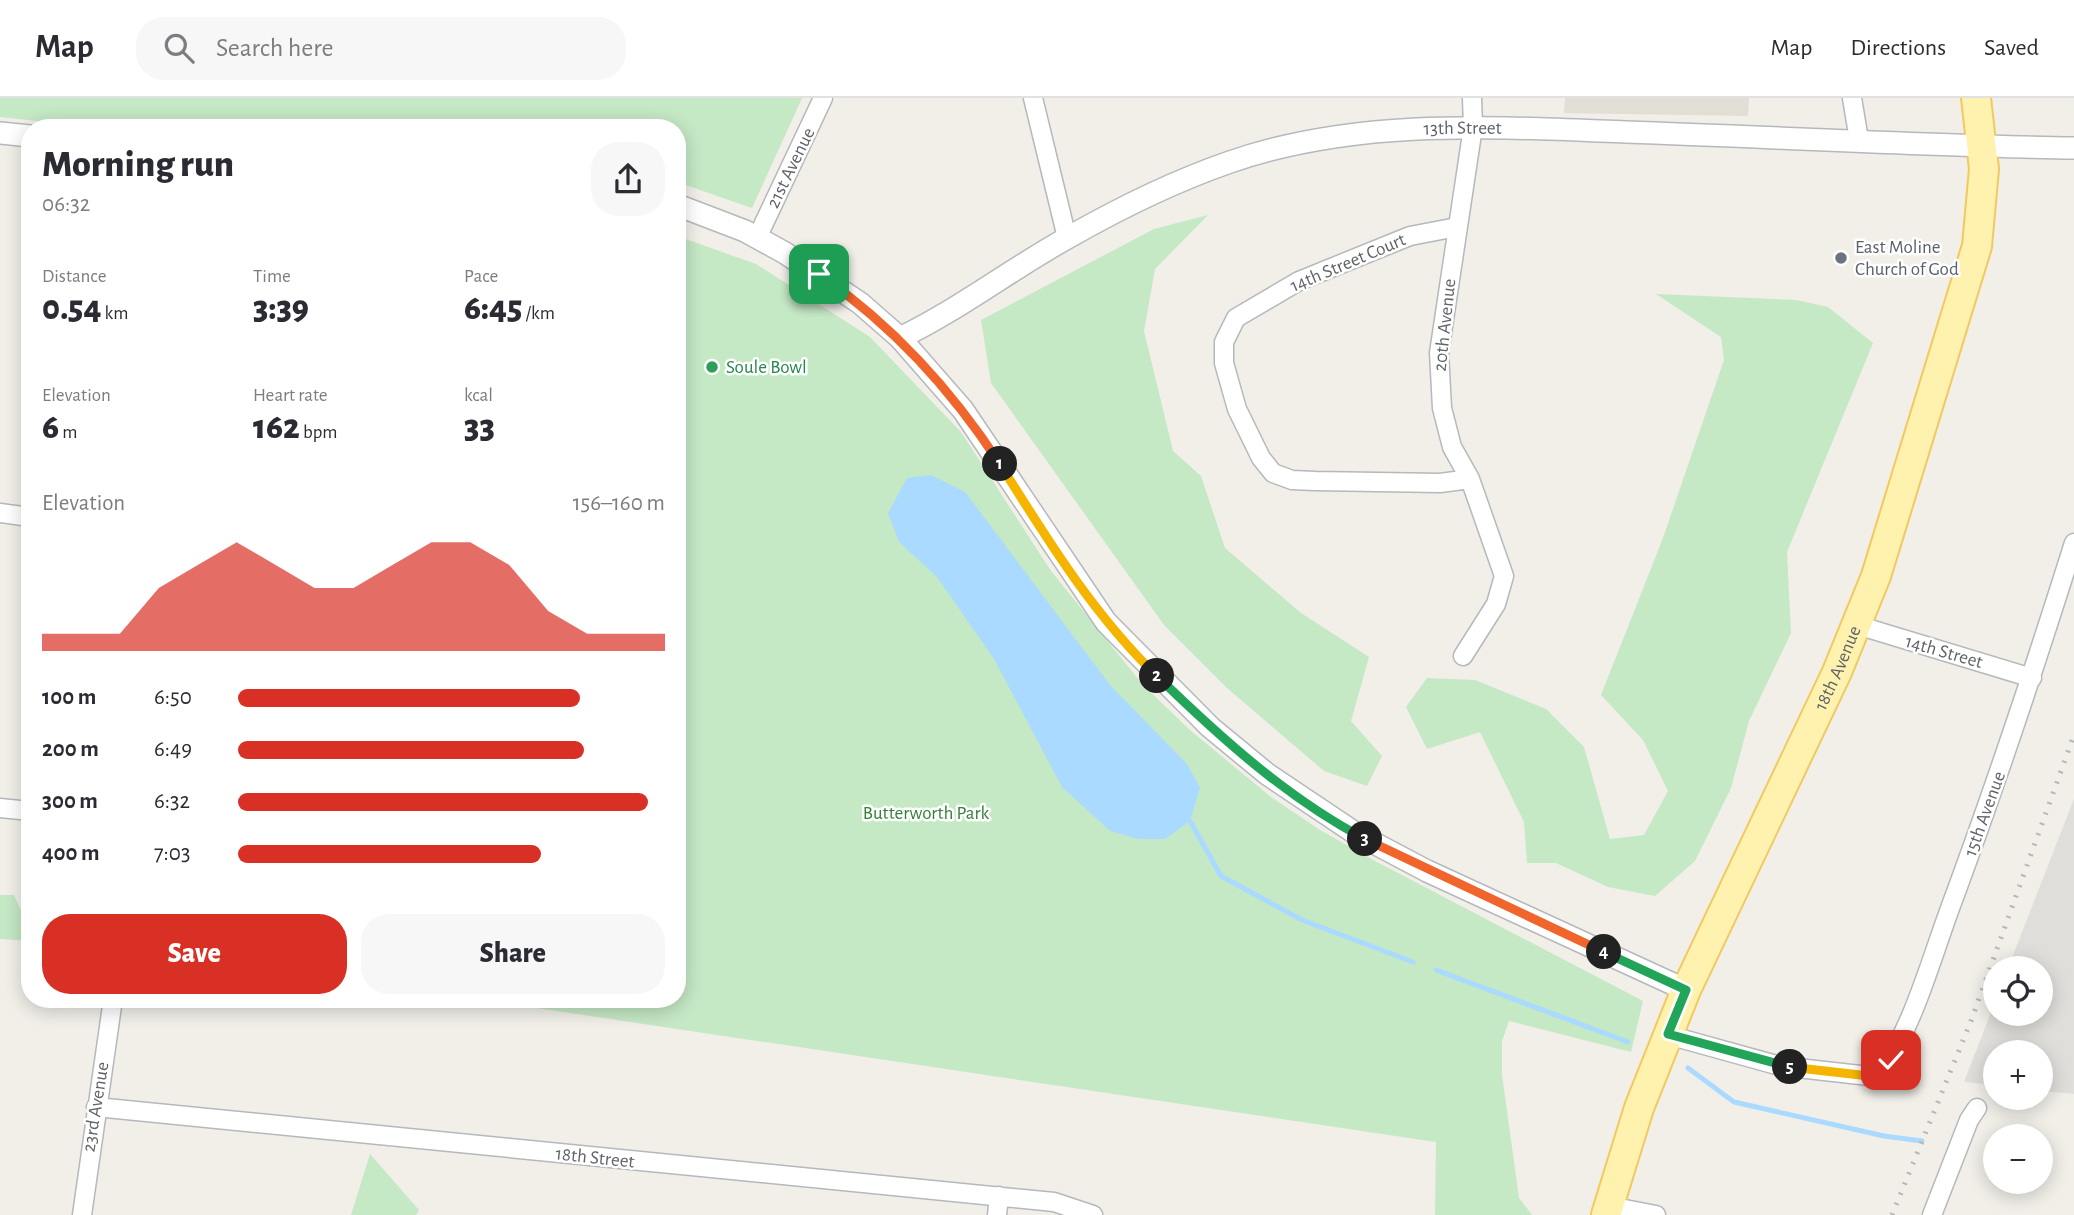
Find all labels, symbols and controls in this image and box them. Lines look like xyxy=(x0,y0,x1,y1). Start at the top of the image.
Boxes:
search box xyxy=(136,17,626,80)
icon: search xyxy=(160,29,198,67)
text: Map xyxy=(35,31,94,64)
text: Search here xyxy=(216,35,334,61)
text: Map xyxy=(1770,36,1812,60)
text: Directions xyxy=(1850,36,1946,60)
text: Saved xyxy=(1984,36,2039,60)
street label: 13th Street xyxy=(1423,118,1502,138)
street label: 21st Avenue xyxy=(763,125,819,211)
button: share xyxy=(591,142,665,216)
text: Morning run xyxy=(42,146,234,184)
text: 06:32 xyxy=(42,193,90,216)
street label: 14th Street Court xyxy=(1288,230,1408,296)
place label: East Moline Church of God xyxy=(1855,238,1959,279)
pin xyxy=(789,244,849,304)
marker: East Moline Church of God xyxy=(1833,250,1849,266)
icon: arrive xyxy=(800,255,838,293)
text: Distance xyxy=(42,267,106,286)
text: Time xyxy=(253,267,291,286)
text: Pace xyxy=(464,267,498,286)
street label: 20th Avenue xyxy=(1431,278,1459,372)
text: 0.54 xyxy=(42,291,101,326)
text: 3:39 xyxy=(253,291,309,326)
text: 6:45 xyxy=(464,291,522,326)
text: km xyxy=(101,304,128,323)
text: /km xyxy=(522,304,555,323)
place label: Soule Bowl xyxy=(726,358,807,377)
marker: Soule Bowl xyxy=(704,359,720,375)
text: Elevation xyxy=(42,386,111,405)
text: Heart rate xyxy=(253,386,328,405)
text: kcal xyxy=(464,386,493,405)
text: 6 xyxy=(42,410,59,445)
text: 162 xyxy=(253,410,300,445)
text: 33 xyxy=(464,410,495,445)
text: m xyxy=(59,423,77,442)
text: bpm xyxy=(300,423,337,442)
pin: 1 xyxy=(982,446,1018,482)
text: 1 xyxy=(996,454,1003,473)
text: Elevation xyxy=(42,492,125,515)
text: 156–160 m xyxy=(573,492,665,515)
street label: 18th Avenue xyxy=(1811,623,1864,713)
street label: 14th Street xyxy=(1903,632,1985,672)
pin: 2 xyxy=(1140,658,1174,694)
text: 2 xyxy=(1152,666,1161,685)
text: 100 m xyxy=(42,686,96,709)
text: 6:50 xyxy=(154,686,192,709)
text: 200 m xyxy=(42,738,99,761)
text: 6:49 xyxy=(154,738,192,761)
street label: 15th Avenue xyxy=(1961,769,2009,859)
text: 300 m xyxy=(42,790,98,813)
text: 6:32 xyxy=(154,790,190,813)
park label: Butterworth Park xyxy=(863,804,990,823)
pin: 3 xyxy=(1348,822,1382,856)
text: 3 xyxy=(1360,829,1369,848)
text: 400 m xyxy=(42,842,100,865)
text: 7:03 xyxy=(154,842,190,865)
button: Save xyxy=(42,914,347,994)
button: Share xyxy=(361,914,665,994)
pin: 4 xyxy=(1586,934,1622,970)
text: 4 xyxy=(1599,942,1608,961)
map controls xyxy=(1983,956,2053,1194)
button: locate xyxy=(1983,956,2053,1026)
pin xyxy=(1861,1030,1921,1090)
button: + xyxy=(1983,1040,2053,1110)
icon: check xyxy=(1872,1041,1910,1079)
pin: 5 xyxy=(1772,1049,1808,1084)
text: 5 xyxy=(1785,1057,1794,1076)
street label: 23rd Avenue xyxy=(80,1061,112,1153)
button: − xyxy=(1983,1124,2053,1194)
street label: 18th Street xyxy=(555,1144,635,1172)

